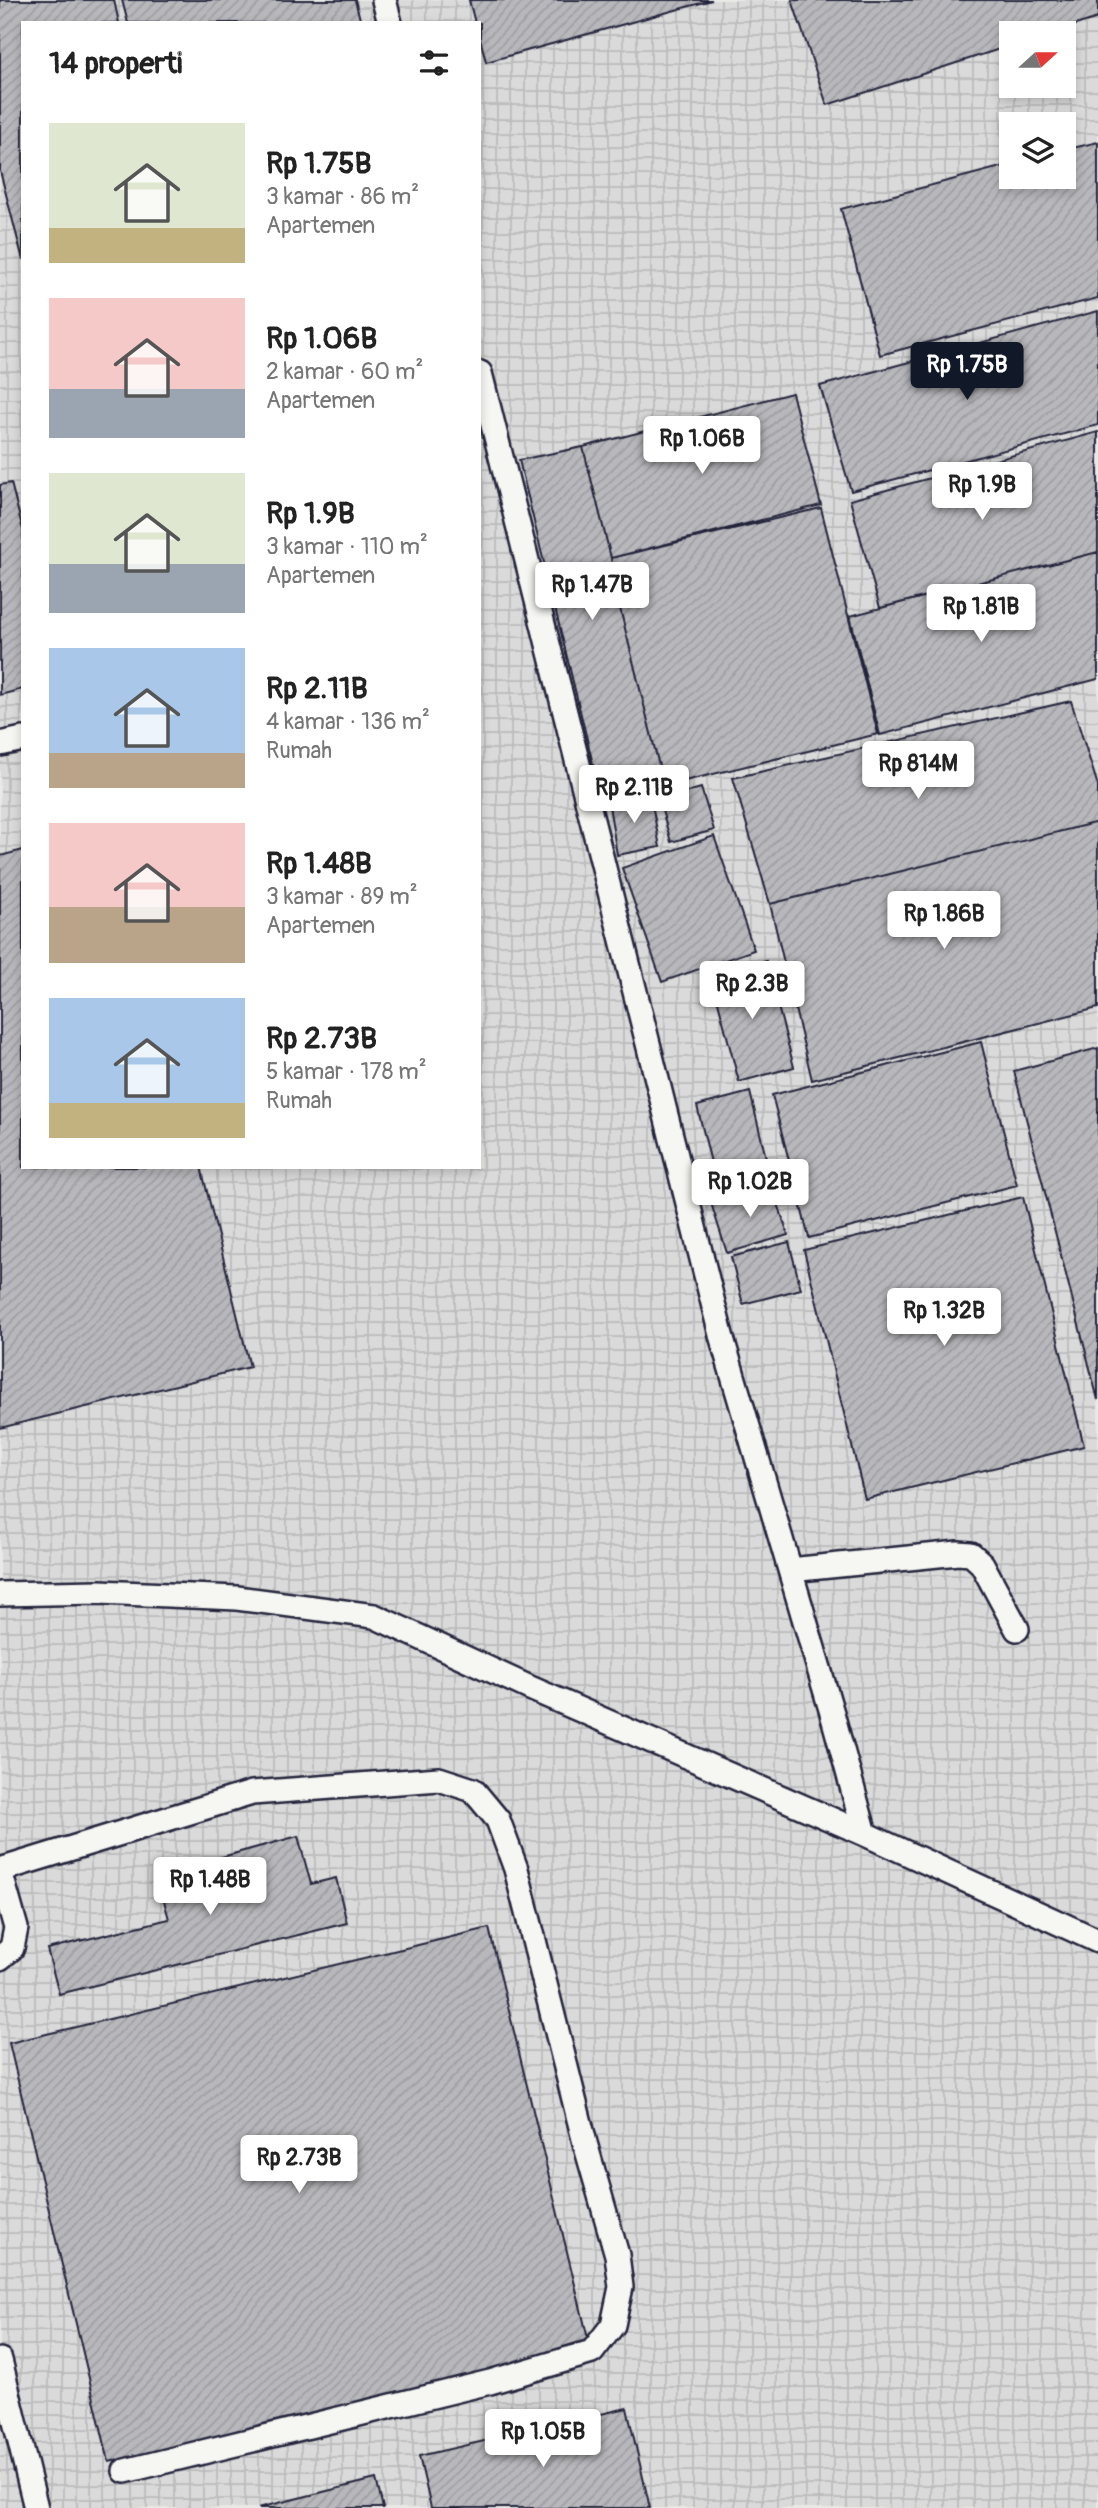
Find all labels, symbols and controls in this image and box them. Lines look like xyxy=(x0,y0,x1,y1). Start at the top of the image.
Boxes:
north arrow xyxy=(999,21,1076,98)
map controls xyxy=(999,21,1076,189)
icon: filters xyxy=(415,44,453,82)
text: 14 properti xyxy=(49,45,182,82)
button: layers xyxy=(999,112,1076,189)
text: Rp 1.75B xyxy=(266,145,371,182)
icon: home xyxy=(105,151,189,235)
text: 3 kamar · 86 m² xyxy=(266,182,419,211)
text: Apartemen xyxy=(266,211,375,240)
text: Rp 1.06B xyxy=(266,320,377,357)
icon: home xyxy=(105,326,189,410)
pin: Rp 1.75B xyxy=(895,342,1039,402)
text: Rp 1.75B xyxy=(927,350,1007,379)
text: 2 kamar · 60 m² xyxy=(266,357,423,386)
text: Apartemen xyxy=(266,386,375,415)
pin: Rp 1.06B xyxy=(630,416,774,476)
text: Rp 1.06B xyxy=(659,424,745,453)
pin: Rp 1.9B xyxy=(917,462,1047,522)
text: Rp 1.9B xyxy=(948,470,1016,499)
text: Rp 1.9B xyxy=(266,495,355,532)
icon: home xyxy=(105,501,189,585)
text: 3 kamar · 110 m² xyxy=(266,532,428,561)
text: Apartemen xyxy=(266,561,375,590)
pin: Rp 1.47B xyxy=(520,562,664,622)
text: Rp 1.47B xyxy=(551,570,633,599)
pin: Rp 1.81B xyxy=(909,584,1053,644)
text: Rp 1.81B xyxy=(943,592,1019,621)
text: Rp 2.11B xyxy=(266,670,368,707)
icon: home xyxy=(105,676,189,760)
text: 4 kamar · 136 m² xyxy=(266,707,430,736)
text: Rumah xyxy=(266,736,332,765)
pin: Rp 814M xyxy=(853,742,983,801)
text: Rp 814M xyxy=(878,749,958,778)
pin: Rp 2.11B xyxy=(562,766,706,825)
text: Rp 2.11B xyxy=(595,773,673,802)
text: Rp 1.48B xyxy=(266,845,372,882)
icon: home xyxy=(105,851,189,935)
text: 3 kamar · 89 m² xyxy=(266,882,418,911)
pin: Rp 1.86B xyxy=(872,892,1016,951)
text: Rp 1.86B xyxy=(903,899,985,928)
text: Apartemen xyxy=(266,911,375,940)
pin: Rp 2.3B xyxy=(687,962,817,1021)
text: Rp 2.3B xyxy=(716,969,788,998)
text: Rp 2.73B xyxy=(266,1020,377,1057)
icon: home xyxy=(105,1026,189,1110)
text: 5 kamar · 178 m² xyxy=(266,1057,427,1086)
text: Rumah xyxy=(266,1086,332,1115)
pin: Rp 1.02B xyxy=(678,1160,822,1219)
text: Rp 1.02B xyxy=(708,1167,792,1196)
pin: Rp 1.32B xyxy=(872,1288,1016,1348)
text: Rp 1.32B xyxy=(903,1296,985,1325)
pin: Rp 1.48B xyxy=(138,1857,282,1917)
text: Rp 1.48B xyxy=(169,1865,251,1894)
pin: Rp 2.73B xyxy=(227,2136,371,2195)
text: Rp 2.73B xyxy=(256,2143,342,2172)
pin: Rp 1.05B xyxy=(471,2410,615,2469)
text: Rp 1.05B xyxy=(501,2417,585,2446)

